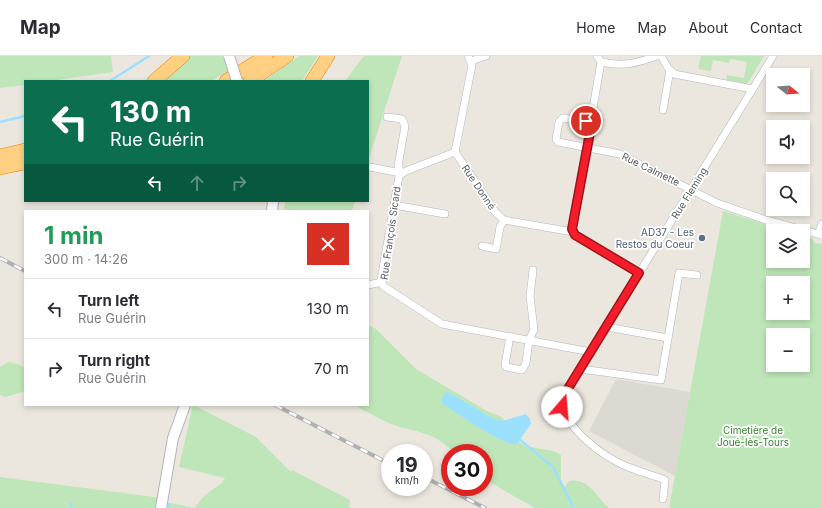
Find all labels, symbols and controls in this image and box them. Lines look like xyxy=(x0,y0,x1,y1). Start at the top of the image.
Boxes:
text: Map xyxy=(20,16,61,39)
text: Home xyxy=(576,19,615,36)
text: Map xyxy=(637,19,667,36)
text: About xyxy=(689,19,728,36)
text: Contact xyxy=(750,19,802,36)
north arrow xyxy=(766,68,810,112)
map controls xyxy=(766,68,810,372)
text: 130 m xyxy=(110,95,191,129)
icon: left xyxy=(44,96,96,148)
pin xyxy=(569,104,603,138)
icon: arrive xyxy=(575,110,597,132)
button: sound xyxy=(766,120,810,164)
text: Rue Guérin xyxy=(110,129,204,150)
street label: Rue Calmette xyxy=(620,150,682,188)
street label: Rue Donné xyxy=(460,162,499,212)
street label: Rue Fleming xyxy=(668,165,710,221)
icon: left xyxy=(144,172,166,194)
icon: ahead xyxy=(186,172,208,194)
icon: right xyxy=(228,172,250,194)
button: search xyxy=(766,172,810,216)
street label: Rue François Sicard xyxy=(378,186,402,280)
text: 1 min xyxy=(44,221,103,250)
button: close xyxy=(307,223,349,265)
button: layers xyxy=(766,224,810,268)
place label: AD37 - Les Restos du Coeur xyxy=(616,226,694,250)
marker: AD37 - Les Restos du Coeur xyxy=(697,233,707,243)
text: 300 m · 14:26 xyxy=(44,251,128,267)
button: + xyxy=(766,276,810,320)
text: Turn left xyxy=(78,291,139,310)
icon: left xyxy=(44,298,66,320)
text: 130 m xyxy=(307,299,349,318)
text: Rue Guérin xyxy=(78,310,146,326)
button: − xyxy=(766,328,810,372)
text: Turn right xyxy=(78,351,150,370)
icon: right xyxy=(44,358,66,380)
text: 70 m xyxy=(314,359,349,378)
text: Rue Guérin xyxy=(78,370,146,386)
position arrow xyxy=(541,386,583,428)
park label: Cimetière de Joué-lès-Tours xyxy=(717,424,789,448)
speed limit sign: 30 xyxy=(441,444,493,496)
text: 19 xyxy=(396,453,418,477)
text: km/h xyxy=(395,474,419,486)

